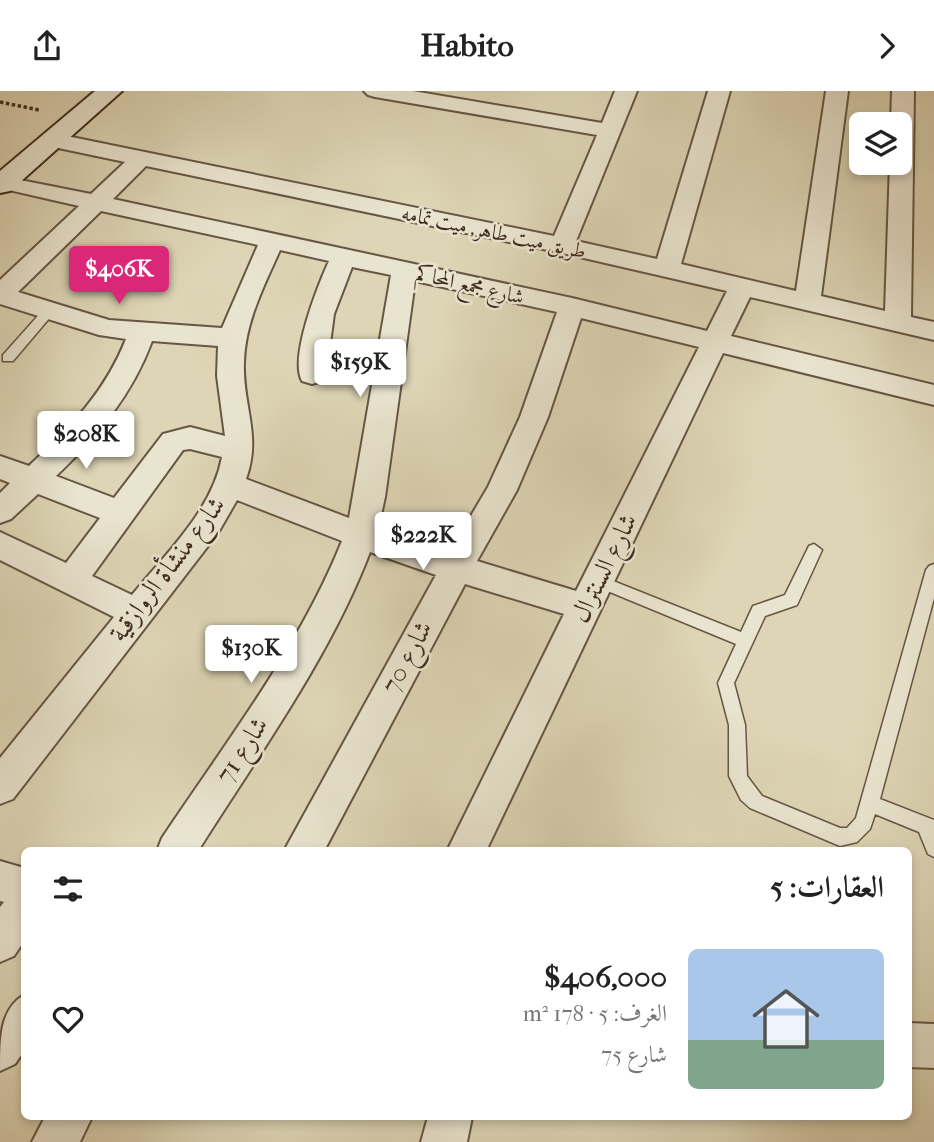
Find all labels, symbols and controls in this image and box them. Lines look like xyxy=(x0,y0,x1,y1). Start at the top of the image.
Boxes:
icon: share xyxy=(28,27,66,65)
text: Habito xyxy=(420,27,514,64)
icon: forward xyxy=(868,27,906,65)
map controls xyxy=(849,112,912,175)
button: layers xyxy=(849,112,912,175)
street label: طريق ميت طاهر, ميت تمامه xyxy=(399,201,588,264)
pin: $406K xyxy=(70,247,168,306)
text: $406K xyxy=(85,255,153,282)
street label: شارع مجمع المحاكم xyxy=(412,261,526,316)
pin: $159K xyxy=(311,339,409,399)
text: $159K xyxy=(330,348,390,375)
pin: $208K xyxy=(37,411,135,471)
text: $208K xyxy=(53,420,119,447)
street label: شارع منشأة الروازقية xyxy=(100,488,236,651)
street label: شارع السنترال xyxy=(564,508,649,630)
pin: $222K xyxy=(374,512,472,572)
text: $222K xyxy=(391,521,455,548)
street label: شارع 70 xyxy=(375,615,444,701)
pin: $130K xyxy=(202,625,300,685)
text: $130K xyxy=(221,634,281,661)
street label: شارع 71 xyxy=(209,711,280,792)
icon: filters xyxy=(49,870,87,908)
text: العقارات: 5 xyxy=(770,870,884,905)
text: $406,000 xyxy=(544,960,667,995)
icon: home xyxy=(744,977,828,1061)
icon: heart xyxy=(49,1000,87,1038)
text: الغرف: 5 · 178 m² xyxy=(523,1000,667,1027)
text: شارع 75 xyxy=(601,1041,667,1068)

